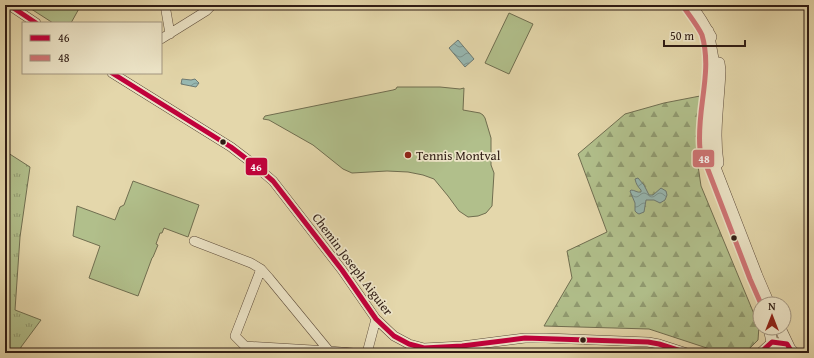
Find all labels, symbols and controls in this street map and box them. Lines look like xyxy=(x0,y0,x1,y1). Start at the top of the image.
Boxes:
legend xyxy=(22,22,162,74)
scale bar xyxy=(664,22,745,48)
text: 50 m xyxy=(670,27,694,44)
text: 46 xyxy=(58,29,70,46)
text: 48 xyxy=(58,49,70,66)
unlabelled marker xyxy=(218,137,228,147)
place label: Tennis Montval xyxy=(416,146,501,165)
line badge: 48 xyxy=(692,149,715,168)
marker: Tennis Montval xyxy=(403,150,413,160)
text: 48 xyxy=(698,151,710,167)
line badge: 46 xyxy=(245,157,268,176)
text: 46 xyxy=(250,159,262,175)
street label: Chemin Joseph Aiguier xyxy=(308,209,398,320)
unlabelled marker xyxy=(729,233,739,243)
north arrow xyxy=(752,296,792,336)
text: N xyxy=(768,298,776,314)
unlabelled marker xyxy=(578,335,588,345)

